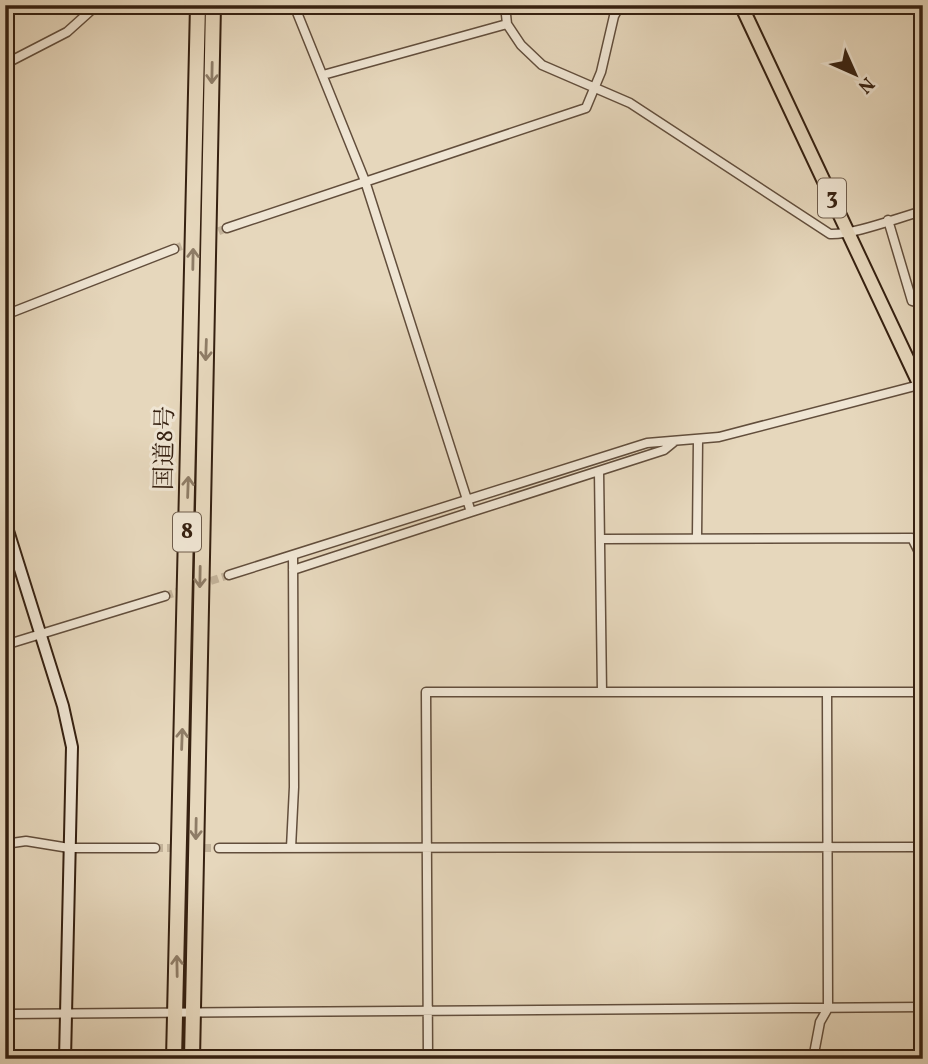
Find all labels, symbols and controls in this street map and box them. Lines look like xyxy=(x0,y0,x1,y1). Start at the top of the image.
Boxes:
north arrow xyxy=(820,38,890,108)
one-way arrow xyxy=(205,62,219,85)
text: N xyxy=(851,71,880,99)
road number: 3 xyxy=(818,178,846,218)
one-way arrow xyxy=(186,248,200,271)
one-way arrow xyxy=(199,338,212,361)
street label: 国道8号 xyxy=(148,406,184,490)
one-way arrow xyxy=(181,476,195,499)
road number: 8 xyxy=(173,512,201,552)
one-way arrow xyxy=(194,566,207,589)
one-way arrow xyxy=(176,727,189,750)
one-way arrow xyxy=(189,818,203,841)
one-way arrow xyxy=(170,955,183,978)

